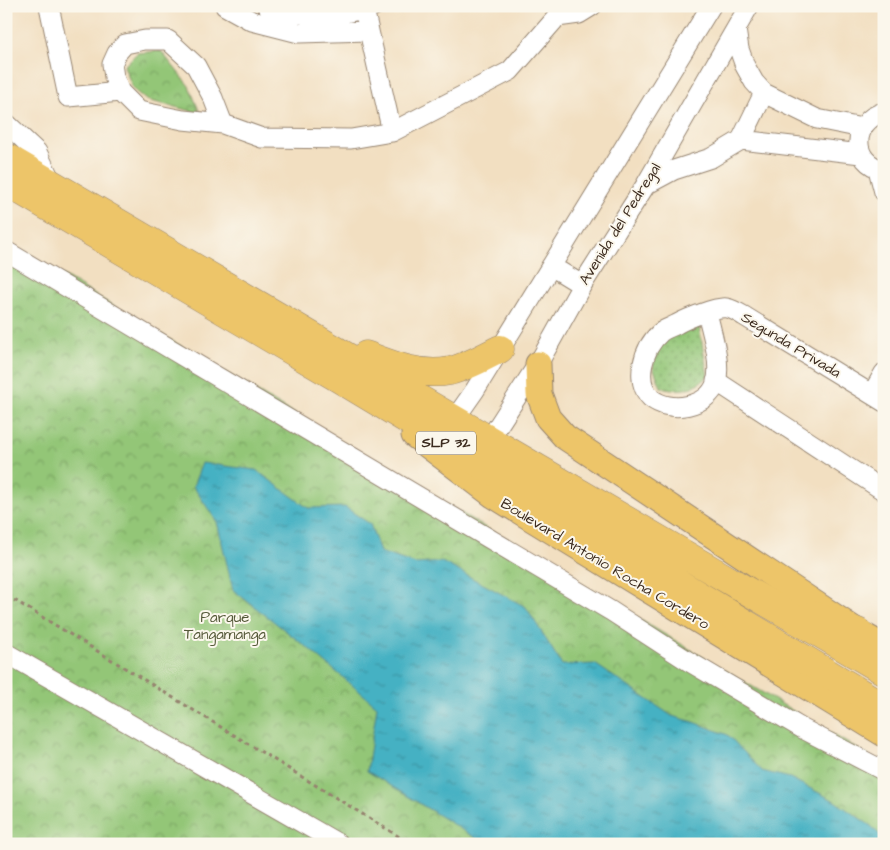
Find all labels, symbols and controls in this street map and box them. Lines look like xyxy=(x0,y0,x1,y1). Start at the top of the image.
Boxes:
street label: Avenida del Pedregal xyxy=(574,159,667,290)
street label: Segunda Privada xyxy=(737,307,845,384)
road number: SLP 32 xyxy=(416,432,476,454)
street label: Boulevard Antonio Rocha Cordero xyxy=(497,493,714,635)
park label: Parque Tangamanga xyxy=(184,607,266,646)

